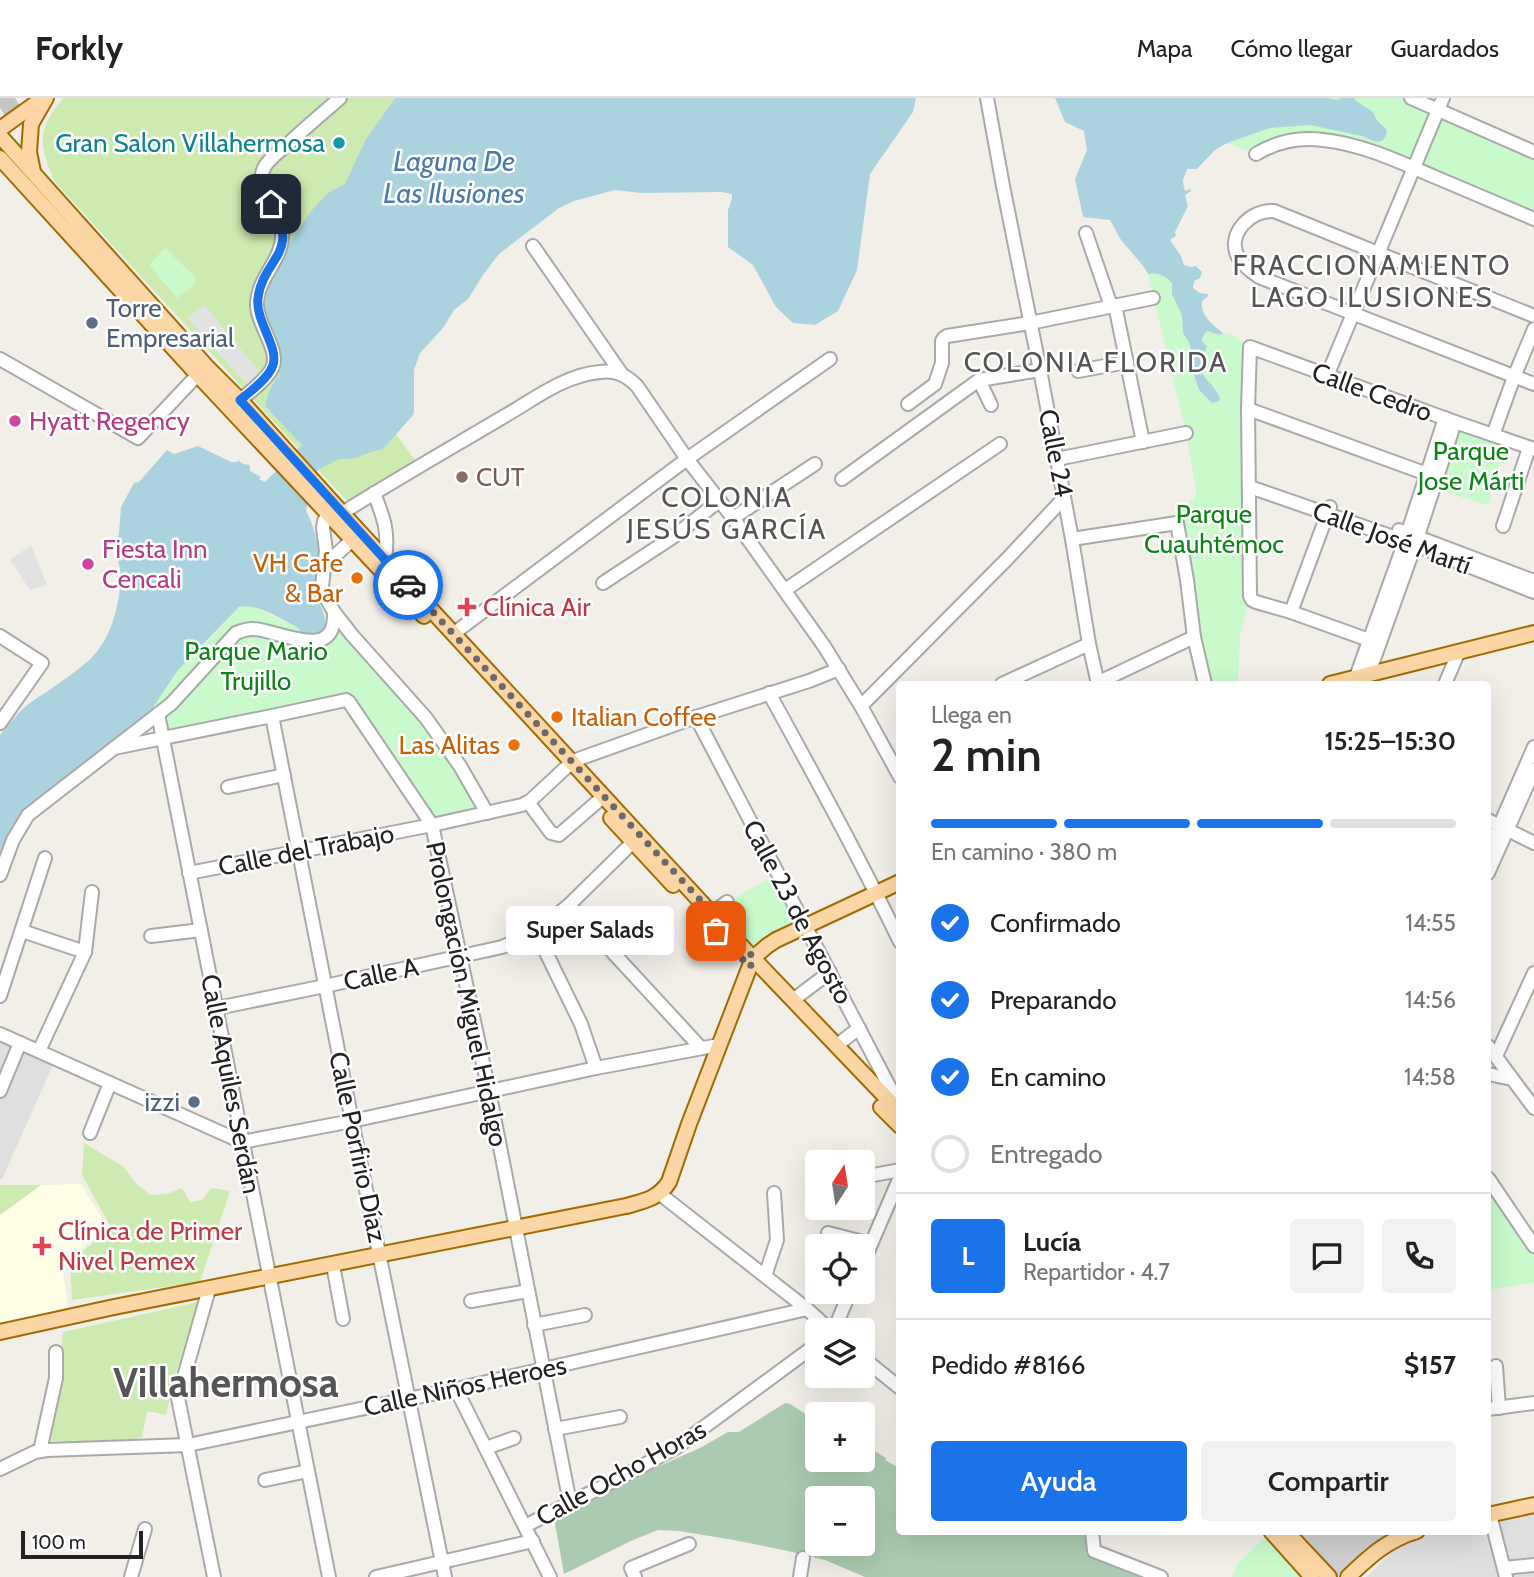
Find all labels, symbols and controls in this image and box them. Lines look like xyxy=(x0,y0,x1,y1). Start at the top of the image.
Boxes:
text: Forkly xyxy=(35,28,123,68)
text: Mapa xyxy=(1137,34,1193,63)
text: Cómo llegar xyxy=(1231,34,1352,63)
text: Guardados xyxy=(1390,34,1499,63)
place label: Gran Salon Villahermosa xyxy=(55,127,326,159)
marker: Gran Salon Villahermosa xyxy=(331,135,347,151)
water label: Laguna De Las Ilusiones xyxy=(383,144,525,210)
pin xyxy=(241,174,301,234)
icon: home xyxy=(252,185,290,223)
district label: FRACCIONAMIENTO LAGO ILUSIONES xyxy=(1232,248,1512,314)
place label: Torre Empresarial xyxy=(106,292,234,354)
marker: Torre Empresarial xyxy=(84,315,100,331)
district label: COLONIA FLORIDA xyxy=(964,345,1228,379)
street label: Calle Cedro xyxy=(1308,356,1436,428)
place label: Hyatt Regency xyxy=(29,405,190,437)
street label: Calle 24 xyxy=(1032,407,1080,499)
marker: Hyatt Regency xyxy=(7,413,23,429)
park label: Parque Jose Márti xyxy=(1417,435,1524,497)
place label: CUT xyxy=(476,461,525,493)
marker: CUT xyxy=(454,469,470,485)
district label: COLONIA JESÚS GARCÍA xyxy=(626,480,827,546)
street label: Calle José Martí xyxy=(1308,495,1476,582)
park label: Parque Cuauhtémoc xyxy=(1144,498,1284,560)
place label: Fiesta Inn Cencali xyxy=(102,533,208,595)
place label: VH Cafe & Bar xyxy=(253,547,344,609)
courier xyxy=(373,550,443,620)
marker: Fiesta Inn Cencali xyxy=(80,556,96,572)
icon: car xyxy=(389,566,427,604)
marker: VH Cafe & Bar xyxy=(349,570,365,586)
place label: Clínica Air xyxy=(483,591,591,623)
marker: Clínica Air xyxy=(457,597,477,617)
park label: Parque Mario Trujillo xyxy=(184,635,328,697)
place label: Italian Coffee xyxy=(571,701,717,733)
text: Llega en xyxy=(931,701,1012,729)
marker: Italian Coffee xyxy=(549,709,565,725)
text: 15:25–15:30 xyxy=(1324,725,1456,757)
text: 2 min xyxy=(931,727,1042,783)
place label: Las Alitas xyxy=(398,729,500,761)
marker: Las Alitas xyxy=(506,737,522,753)
street label: Calle 23 de Agosto xyxy=(736,815,860,1009)
street label: Calle del Trabajo xyxy=(215,817,397,883)
street label: Prolongación Miguel Hidalgo xyxy=(419,838,515,1150)
text: En camino · 380 m xyxy=(931,838,1117,866)
pin xyxy=(686,901,746,961)
icon: check xyxy=(931,904,969,942)
callout: Super Salads xyxy=(506,906,674,956)
text: Confirmado xyxy=(990,907,1121,939)
text: 14:55 xyxy=(1406,909,1456,937)
icon: bag xyxy=(697,912,735,950)
text: Super Salads xyxy=(526,916,654,944)
street label: Calle A xyxy=(341,950,421,998)
street label: Calle Aquiles Serdán xyxy=(194,972,268,1196)
icon: check xyxy=(931,981,969,1019)
text: Preparando xyxy=(990,984,1117,1016)
text: 14:56 xyxy=(1405,986,1456,1014)
street label: Calle Porfirio Díaz xyxy=(322,1049,394,1245)
icon: check xyxy=(931,1058,969,1096)
text: En camino xyxy=(990,1061,1106,1093)
text: 14:58 xyxy=(1404,1063,1456,1091)
place label: izzi xyxy=(144,1086,180,1118)
marker: izzi xyxy=(186,1094,202,1110)
text: Entregado xyxy=(990,1138,1103,1170)
north arrow xyxy=(805,1150,875,1220)
map controls xyxy=(805,1150,875,1556)
place label: Clínica de Primer Nivel Pemex xyxy=(58,1215,243,1277)
button: chat xyxy=(1290,1219,1364,1293)
button: phone xyxy=(1382,1219,1456,1293)
text: Lucía xyxy=(1023,1226,1081,1258)
button: locate xyxy=(805,1234,875,1304)
marker: Clínica de Primer Nivel Pemex xyxy=(32,1236,52,1256)
text: L xyxy=(961,1240,975,1272)
text: Repartidor · 4.7 xyxy=(1023,1258,1170,1286)
button: layers xyxy=(805,1318,875,1388)
street label: Calle Niños Heroes xyxy=(361,1349,569,1423)
text: Pedido #8166 xyxy=(931,1349,1085,1381)
text: $157 xyxy=(1404,1349,1456,1381)
district label: Villahermosa xyxy=(113,1358,339,1407)
button: + xyxy=(805,1402,875,1472)
street label: Calle Ocho Horas xyxy=(530,1413,712,1533)
button: Ayuda xyxy=(931,1441,1187,1521)
button: Compartir xyxy=(1201,1441,1456,1521)
button: − xyxy=(805,1486,875,1556)
scale bar xyxy=(21,1528,144,1560)
text: 100 m xyxy=(32,1531,86,1554)

